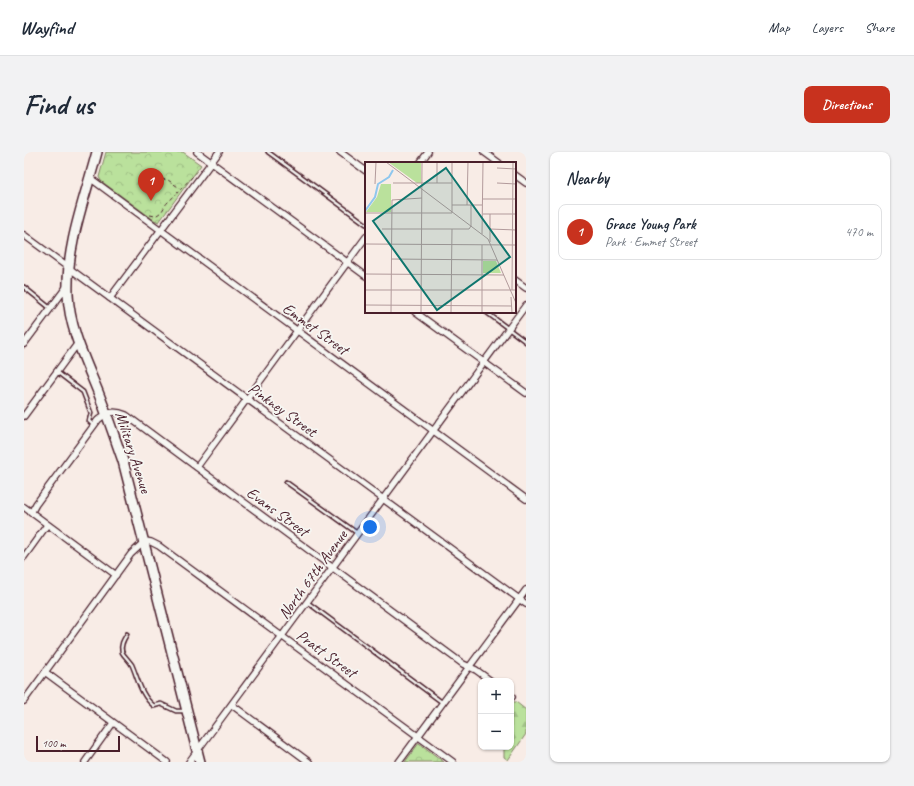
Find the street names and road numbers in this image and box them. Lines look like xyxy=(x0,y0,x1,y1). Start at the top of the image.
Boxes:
street label: Emmet Street xyxy=(279,298,354,361)
street label: Pinkney Street xyxy=(244,378,322,442)
street label: Military Avenue xyxy=(111,409,156,497)
street label: Evans Street xyxy=(242,483,315,543)
street label: North 67th Avenue xyxy=(274,525,353,623)
street label: Pratt Street xyxy=(293,625,362,684)

